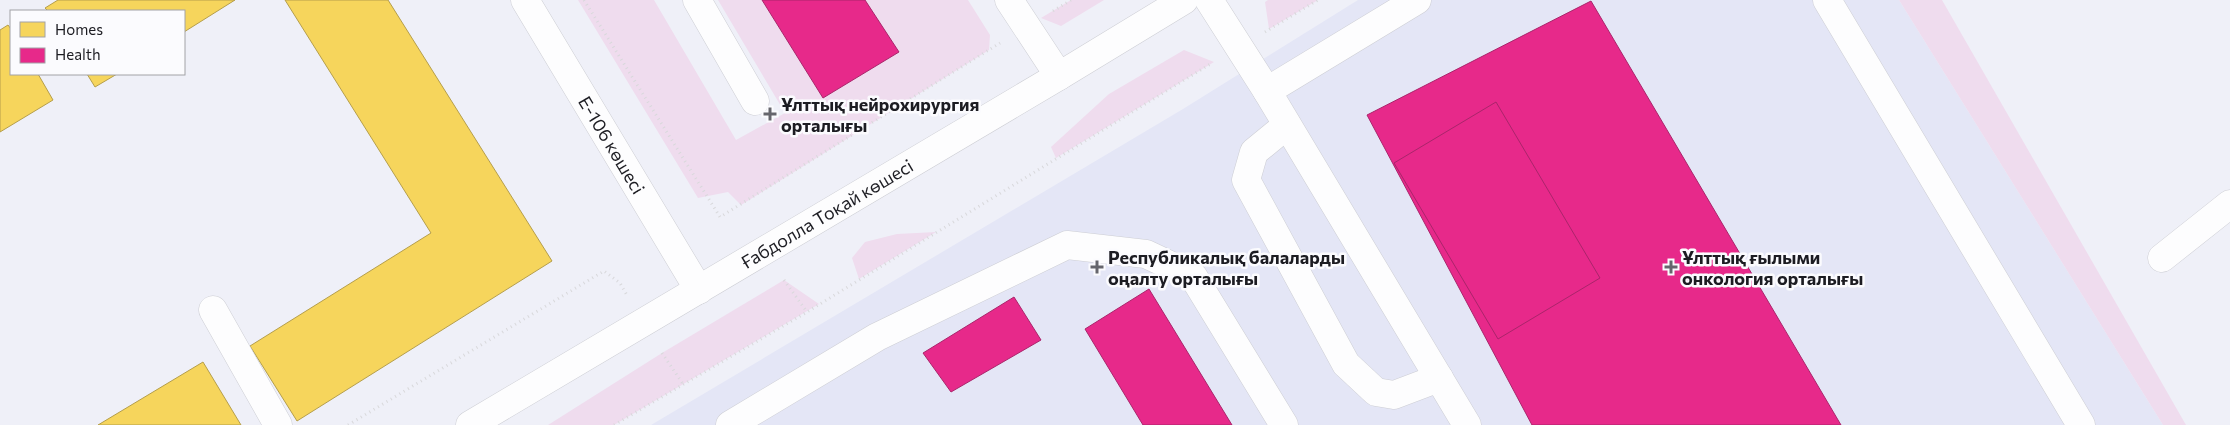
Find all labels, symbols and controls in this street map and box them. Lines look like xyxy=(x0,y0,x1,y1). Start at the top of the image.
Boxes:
legend xyxy=(10,10,185,75)
text: Homes xyxy=(55,20,103,38)
text: Health xyxy=(55,45,101,63)
street label: Е-106 көшесі xyxy=(574,92,650,198)
place label: Ұлттық нейрохирургия орталығы xyxy=(781,93,980,136)
marker: Ұлттық нейрохирургия орталығы xyxy=(763,107,777,121)
street label: Ғабдолла Тоқай көшесі xyxy=(737,154,917,273)
place label: Республикалық балаларды оңалту орталығы xyxy=(1108,246,1345,289)
place label: Ұлттық ғылыми онкология орталығы xyxy=(1682,246,1863,289)
marker: Республикалық балаларды оңалту орталығы xyxy=(1090,260,1104,274)
marker: Ұлттық ғылыми онкология орталығы xyxy=(1664,260,1678,274)

